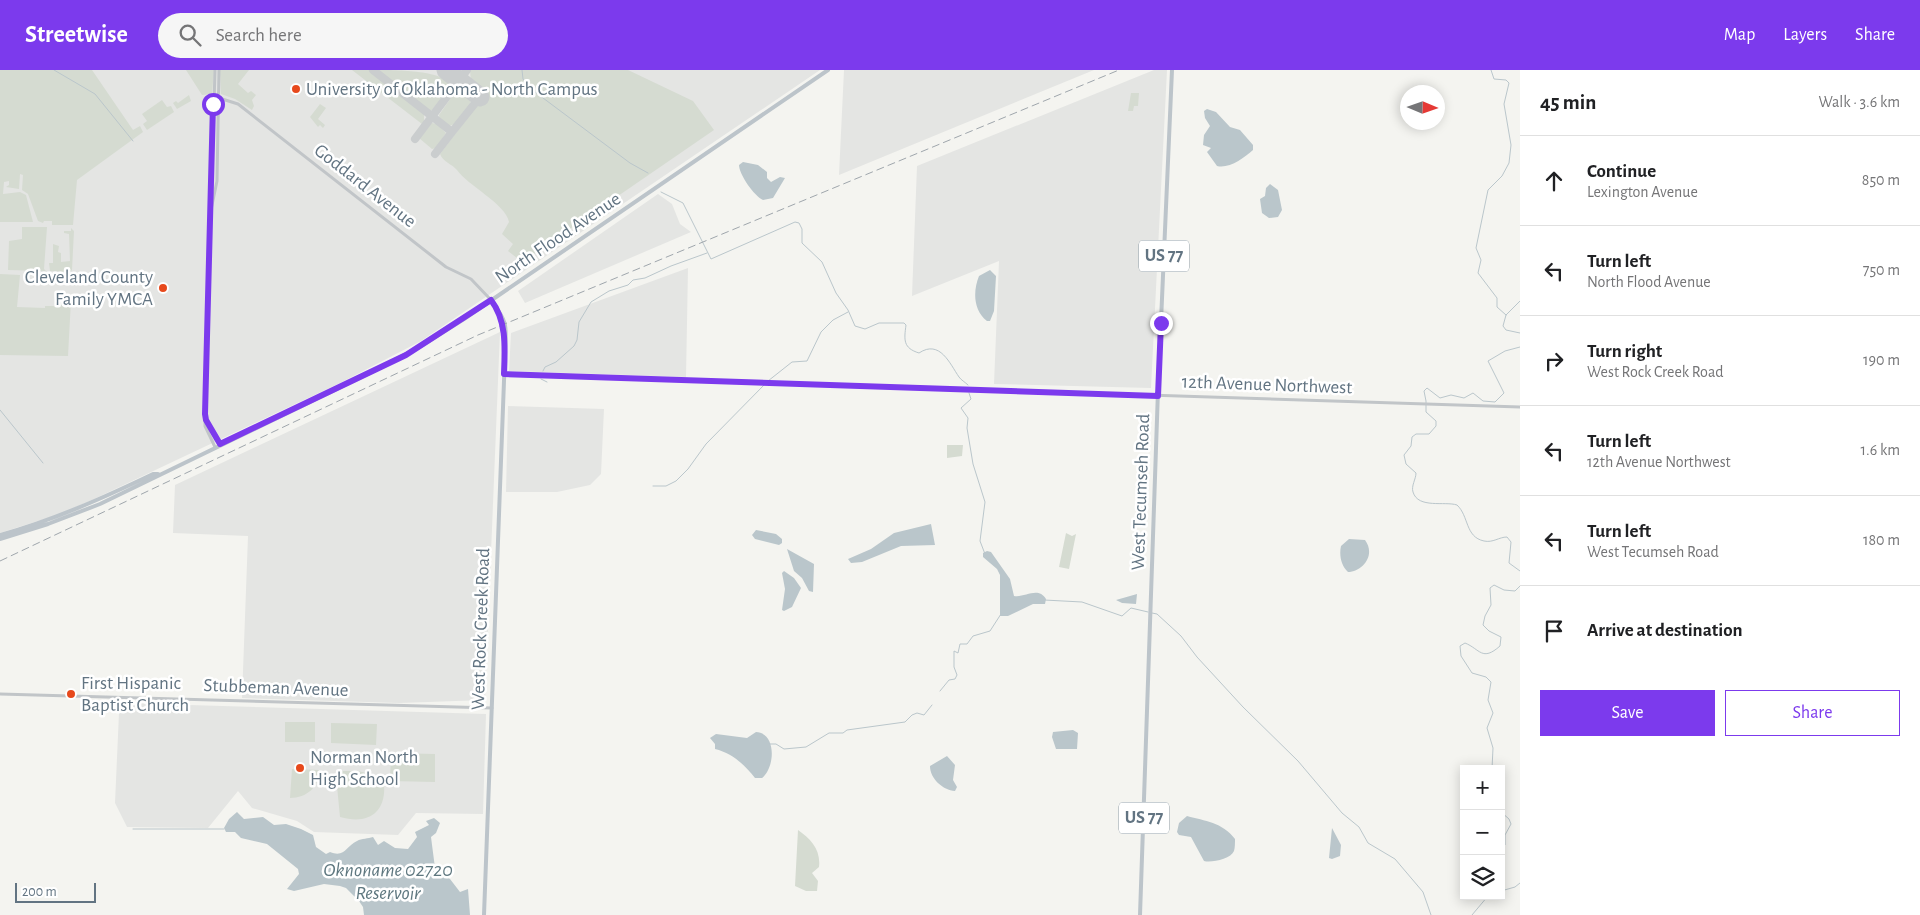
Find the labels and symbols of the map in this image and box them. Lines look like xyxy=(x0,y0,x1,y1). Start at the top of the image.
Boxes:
place label: University of Oklahoma - North Campus xyxy=(306,80,598,99)
marker: University of Oklahoma - North Campus xyxy=(290,83,302,95)
north arrow xyxy=(1400,85,1445,130)
route start xyxy=(202,93,225,116)
street label: Goddard Avenue xyxy=(311,141,419,231)
street label: North Flood Avenue xyxy=(492,189,624,287)
road number: US 77 xyxy=(1139,240,1189,272)
place label: Cleveland County Family YMCA xyxy=(25,268,153,309)
marker: Cleveland County Family YMCA xyxy=(157,282,169,294)
route end xyxy=(1150,312,1173,335)
street label: 12th Avenue Northwest xyxy=(1181,373,1353,397)
street label: West Tecumseh Road xyxy=(1129,413,1153,571)
street label: West Rock Creek Road xyxy=(469,547,493,710)
place label: First Hispanic Baptist Church xyxy=(81,674,189,715)
street label: Stubbeman Avenue xyxy=(203,676,349,700)
marker: First Hispanic Baptist Church xyxy=(65,688,77,700)
place label: Norman North High School xyxy=(310,748,418,789)
marker: Norman North High School xyxy=(294,762,306,774)
road number: US 77 xyxy=(1119,802,1169,834)
water label: Oknoname 02720 Reservoir xyxy=(323,860,453,903)
scale bar xyxy=(15,880,96,903)

